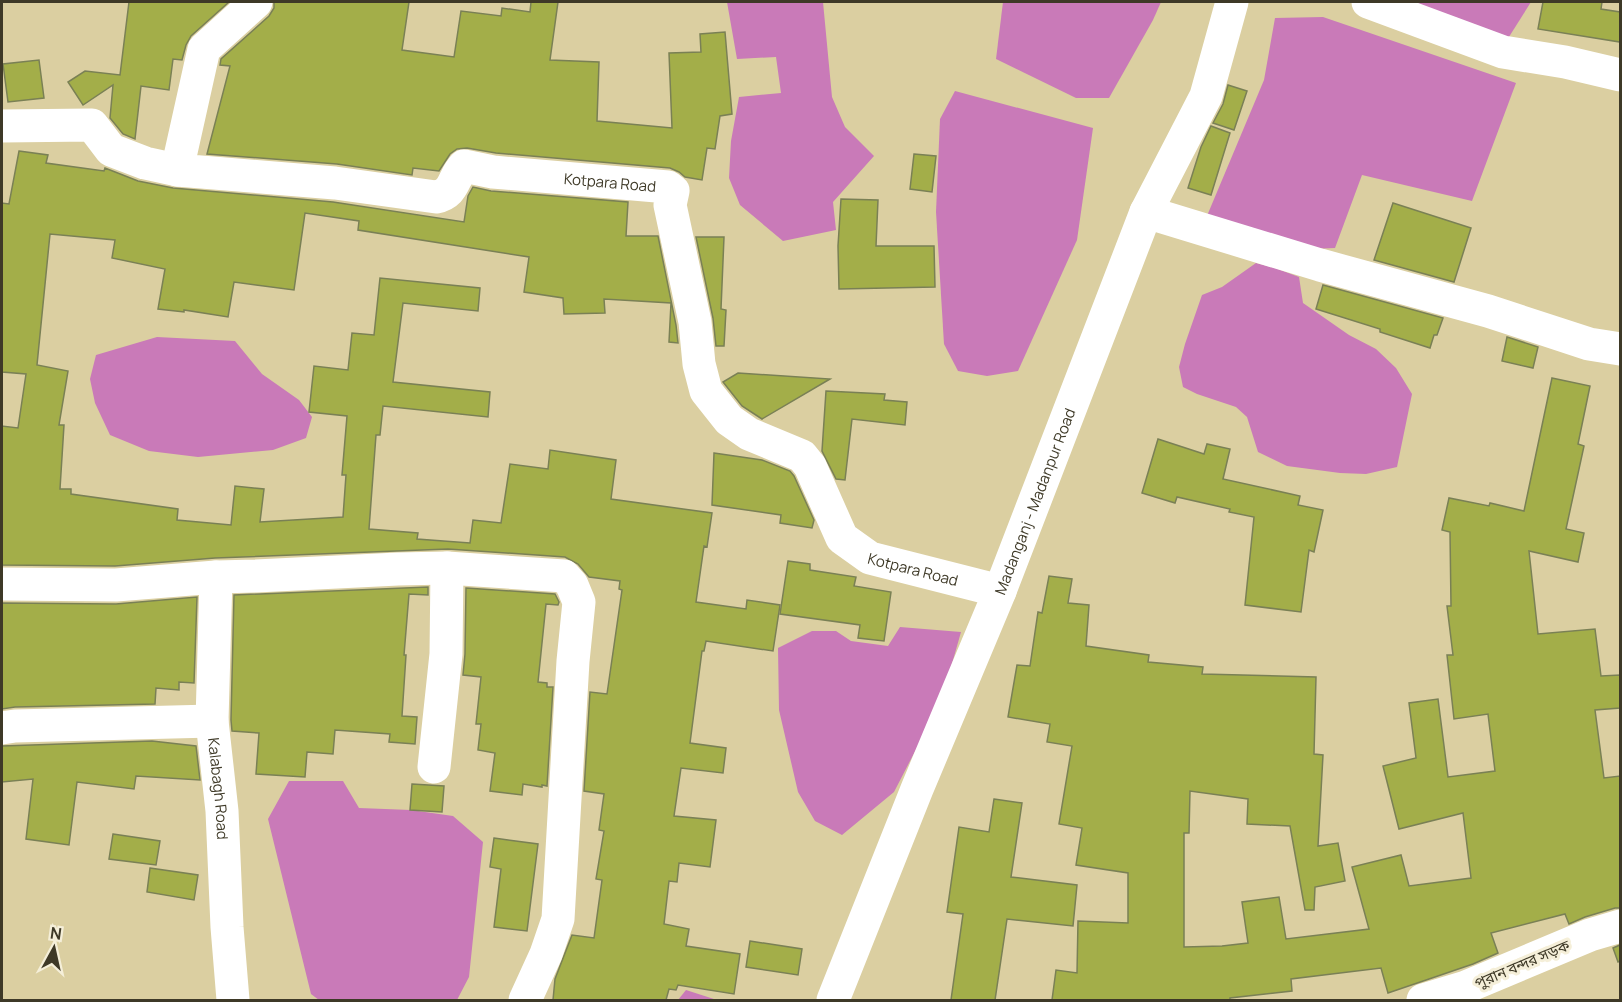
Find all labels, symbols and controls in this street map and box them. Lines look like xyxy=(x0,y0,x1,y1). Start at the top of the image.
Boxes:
street label: Kotpara Road xyxy=(563,168,657,196)
street label: Madanganj - Madanpur Road xyxy=(989,405,1080,598)
street label: Kotpara Road xyxy=(866,547,961,590)
street label: Kalabagh Road xyxy=(203,736,234,840)
north arrow xyxy=(24,918,84,978)
text: N xyxy=(49,921,63,945)
street label: পুরান বন্দর সড়ক xyxy=(1471,934,1574,993)

